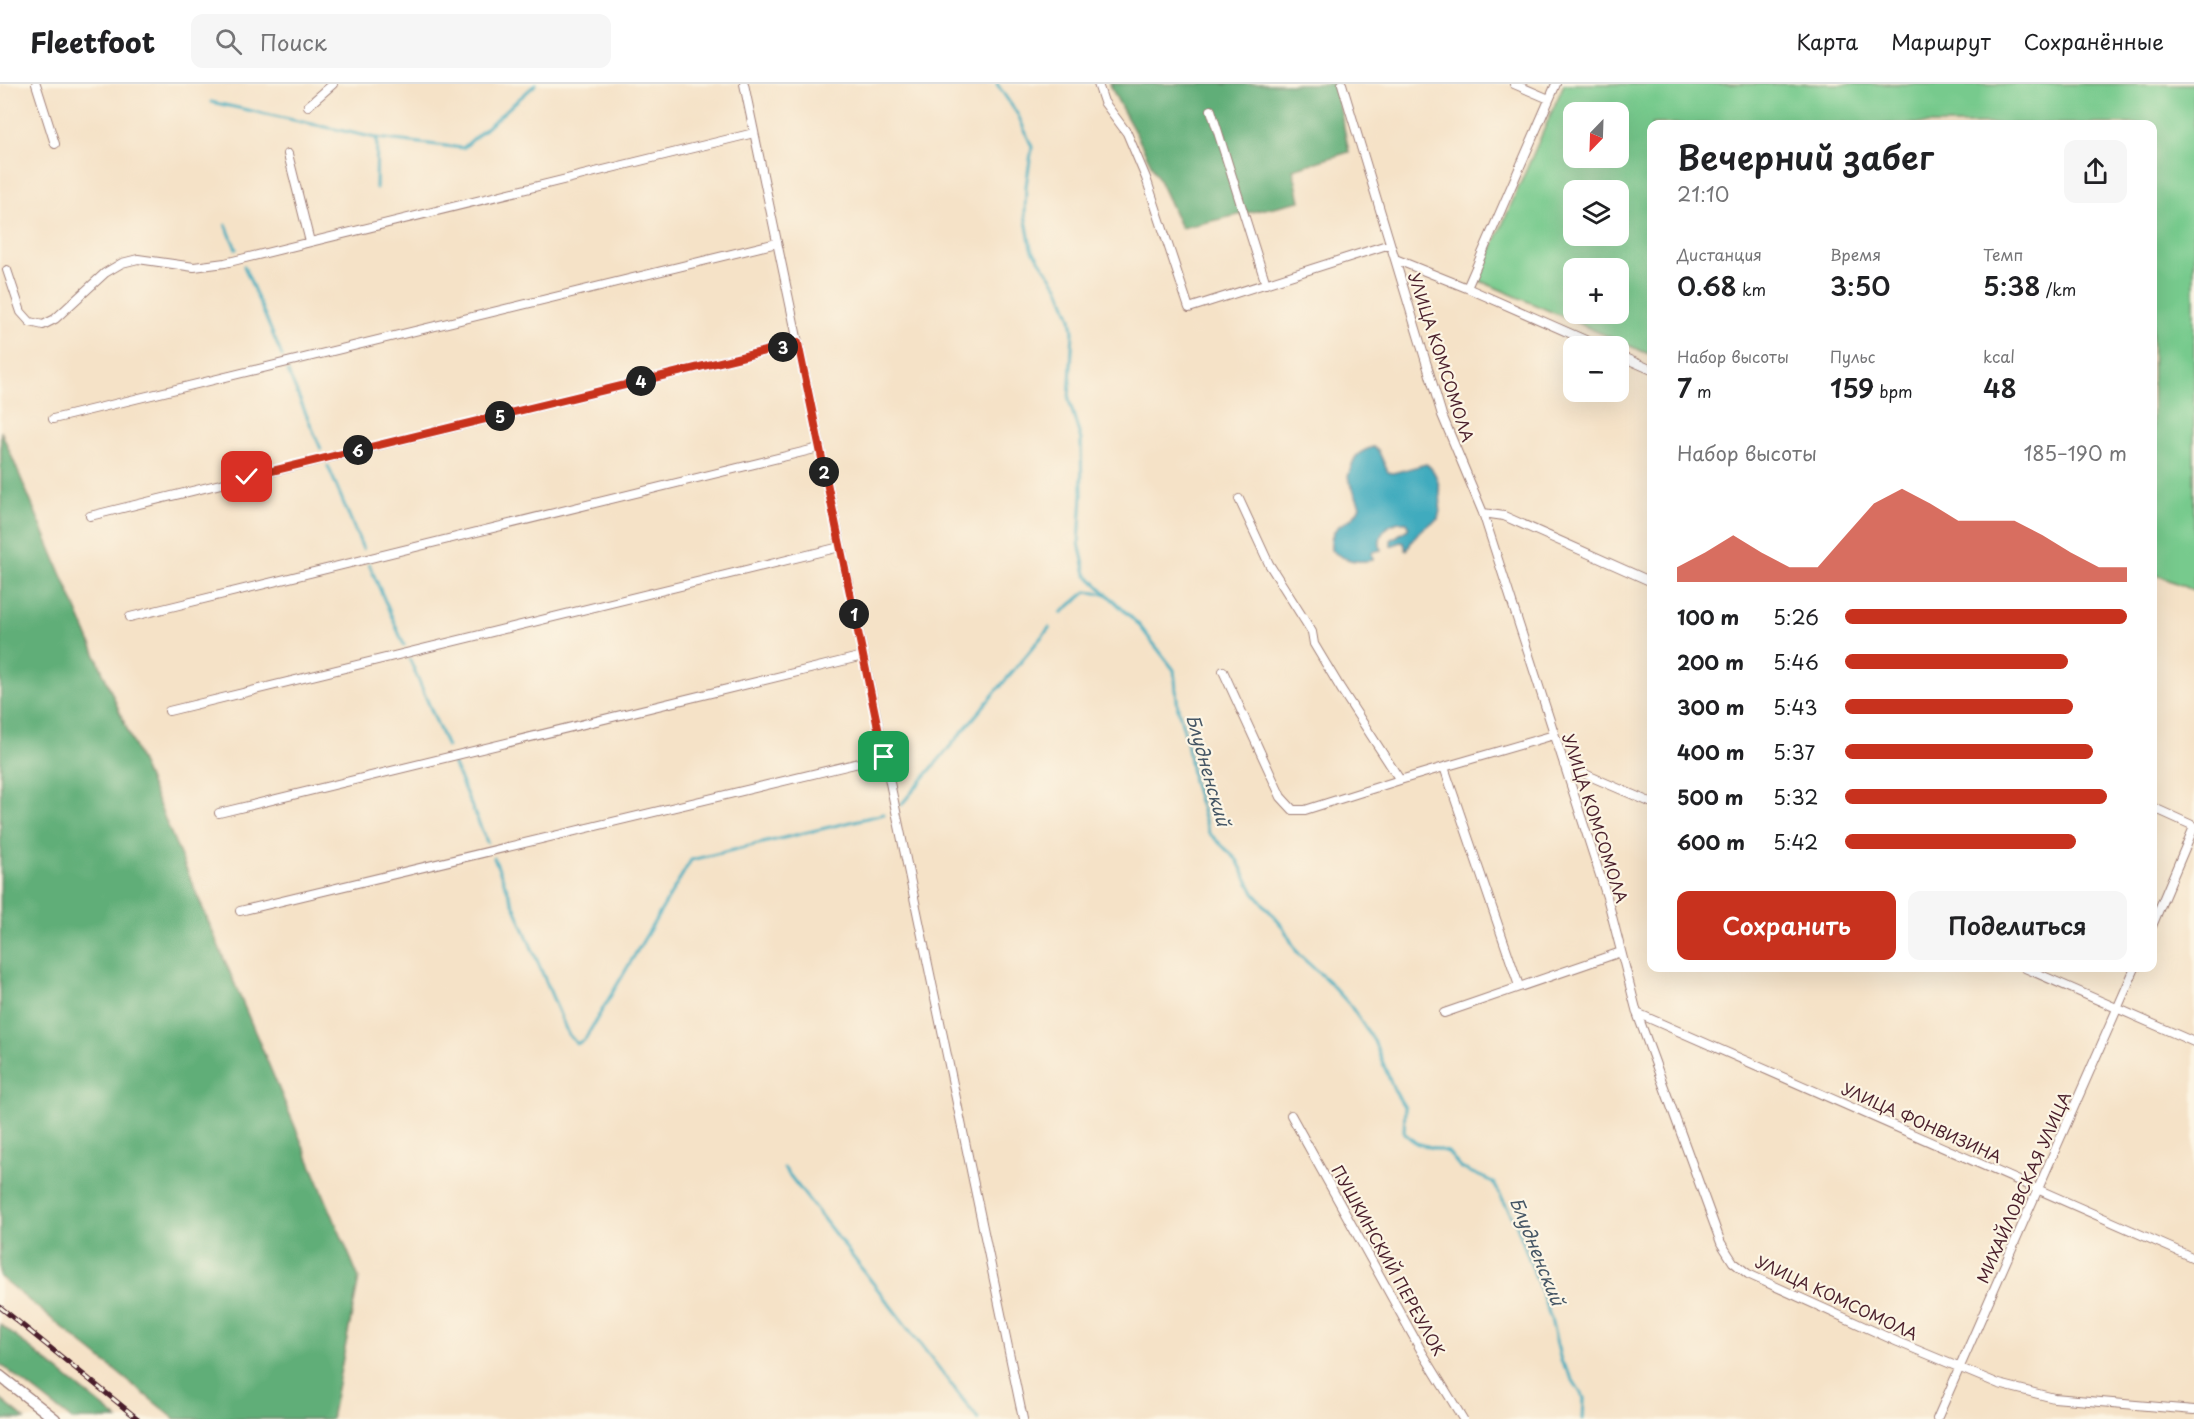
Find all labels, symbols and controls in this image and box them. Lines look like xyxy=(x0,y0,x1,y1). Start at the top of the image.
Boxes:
search box xyxy=(191,14,611,68)
text: Fleetfoot xyxy=(30,20,155,63)
icon: search xyxy=(212,25,245,58)
text: Поиск xyxy=(260,25,327,58)
text: Карта xyxy=(1797,25,1858,57)
text: Маршрут xyxy=(1891,25,1991,57)
text: Сохранённые xyxy=(2024,25,2164,57)
north arrow xyxy=(1563,102,1629,168)
map controls xyxy=(1563,102,1629,402)
text: Вечерний забег xyxy=(1677,131,1934,181)
button: share xyxy=(2064,140,2127,203)
text: 21:10 xyxy=(1677,179,1729,209)
button: layers xyxy=(1563,180,1629,246)
text: Дистанция xyxy=(1677,242,1762,266)
text: Время xyxy=(1830,242,1881,266)
text: Темп xyxy=(1983,242,2023,266)
button: + xyxy=(1563,258,1629,324)
text: 0.68 xyxy=(1677,266,1737,305)
text: 3:50 xyxy=(1830,266,1890,305)
text: 5:38 xyxy=(1983,266,2041,305)
street label: УЛИЦА КОМСОМОЛА xyxy=(1403,269,1481,445)
text: km xyxy=(1737,277,1766,301)
text: /km xyxy=(2041,277,2076,301)
pin: 3 xyxy=(768,332,798,362)
text: 3 xyxy=(778,335,788,359)
button: − xyxy=(1563,336,1629,402)
text: Набор высоты xyxy=(1677,344,1789,368)
text: Пульс xyxy=(1830,344,1875,368)
text: kcal xyxy=(1983,344,2015,368)
pin: 4 xyxy=(626,366,656,396)
text: 7 xyxy=(1677,368,1692,407)
text: 159 xyxy=(1830,368,1874,407)
text: 48 xyxy=(1983,368,2017,407)
text: 4 xyxy=(636,369,646,393)
text: m xyxy=(1692,379,1712,403)
text: bpm xyxy=(1874,379,1913,403)
pin: 5 xyxy=(485,401,515,431)
text: 5 xyxy=(495,404,505,428)
pin: 6 xyxy=(343,435,373,465)
text: 6 xyxy=(352,438,364,462)
text: Набор высоты xyxy=(1677,438,1817,468)
text: 185–190 m xyxy=(2023,438,2127,468)
pin xyxy=(221,451,272,502)
pin: 2 xyxy=(809,457,839,487)
icon: check xyxy=(230,460,263,493)
text: 2 xyxy=(818,460,830,484)
pin: 1 xyxy=(839,599,869,629)
text: 1 xyxy=(850,602,858,626)
text: 100 m xyxy=(1677,602,1739,632)
text: 5:26 xyxy=(1773,602,1819,632)
text: 200 m xyxy=(1677,647,1744,677)
text: 5:46 xyxy=(1773,647,1819,677)
text: 300 m xyxy=(1677,692,1745,722)
text: 5:43 xyxy=(1773,692,1817,722)
water label: Блудненский xyxy=(1180,711,1238,831)
street label: УЛИЦА КОМСОМОЛА xyxy=(1557,730,1635,906)
pin xyxy=(858,731,909,782)
text: 400 m xyxy=(1677,737,1745,767)
text: 5:37 xyxy=(1773,737,1815,767)
icon: arrive xyxy=(867,740,900,773)
text: 500 m xyxy=(1677,782,1744,812)
text: 5:32 xyxy=(1773,782,1818,812)
text: 600 m xyxy=(1677,827,1745,857)
text: 5:42 xyxy=(1773,827,1818,857)
button: Сохранить xyxy=(1677,891,1896,960)
button: Поделиться xyxy=(1908,891,2127,960)
street label: УЛИЦА ФОНВИЗИНА xyxy=(1838,1076,2006,1168)
street label: МИХАЙЛОВСКАЯ УЛИЦА xyxy=(1970,1087,2076,1287)
street label: ПУШКИНСКИЙ ПЕРЕУЛОК xyxy=(1326,1160,1452,1360)
water label: Блудненский xyxy=(1504,1193,1573,1311)
street label: УЛИЦА КОМСОМОЛА xyxy=(1752,1249,1922,1345)

